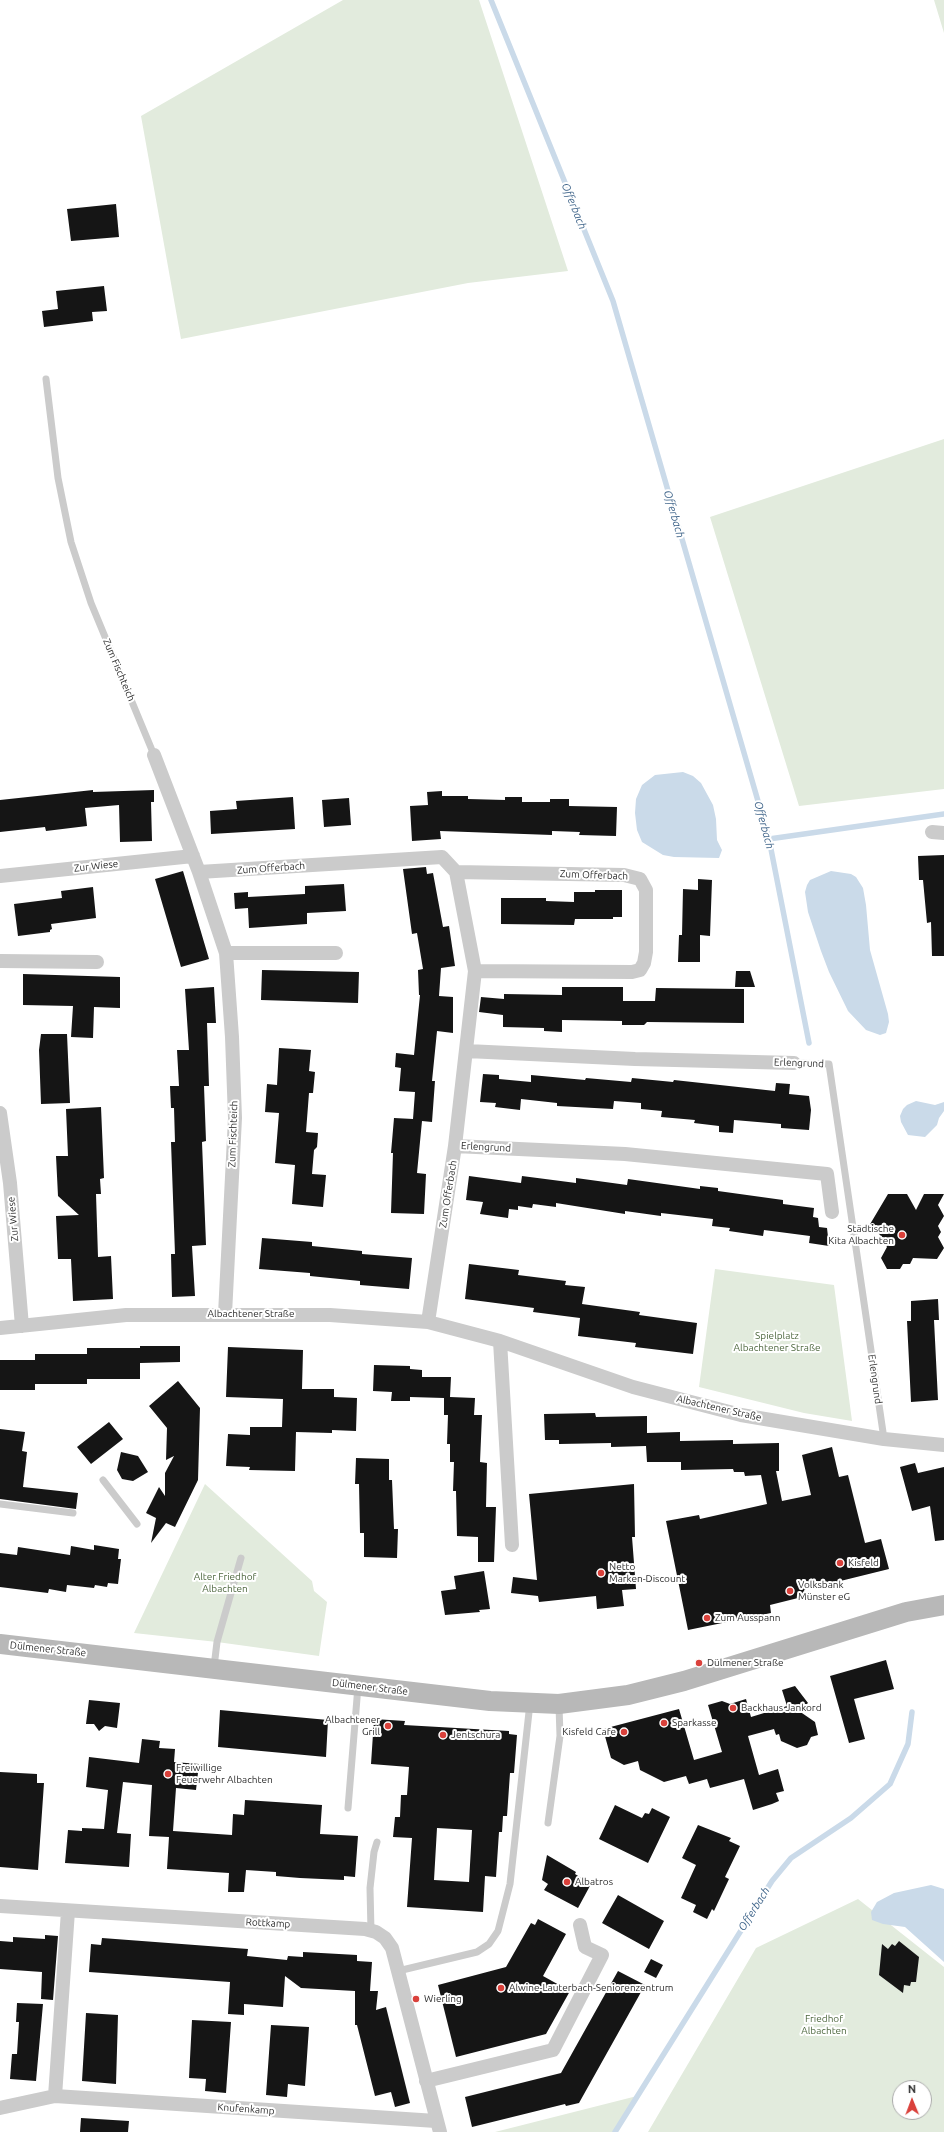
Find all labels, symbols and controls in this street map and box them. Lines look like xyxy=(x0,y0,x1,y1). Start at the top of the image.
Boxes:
water label: Offerbach xyxy=(559,181,589,231)
water label: Offerbach xyxy=(661,489,687,539)
street label: Zum Fischteich xyxy=(100,637,138,703)
water label: Offerbach xyxy=(751,800,777,850)
street label: Zur Wiese xyxy=(73,858,119,874)
street label: Zum Offerbach xyxy=(237,860,305,876)
street label: Zum Offerbach xyxy=(560,868,628,882)
street label: Erlengrund xyxy=(774,1056,824,1070)
street label: Zum Fischteich xyxy=(226,1100,240,1168)
street label: Erlengrund xyxy=(461,1140,511,1154)
street label: Zum Offerbach xyxy=(437,1159,459,1229)
street label: Zur Wiese xyxy=(5,1196,21,1242)
place label: Städtische Kita Albachten xyxy=(828,1223,894,1246)
marker: Städtische Kita Albachten xyxy=(897,1230,907,1240)
street label: Albachtener Straße xyxy=(208,1308,294,1320)
park label: Spielplatz Albachtener Straße xyxy=(734,1330,820,1354)
street label: Erlengrund xyxy=(866,1353,884,1405)
street label: Albachtener Straße xyxy=(675,1392,763,1424)
place label: Kisfeld xyxy=(848,1557,879,1569)
marker: Kisfeld xyxy=(835,1558,845,1568)
place label: Netto Marken-Discount xyxy=(609,1561,685,1584)
marker: Netto Marken-Discount xyxy=(596,1568,606,1578)
park label: Alter Friedhof Albachten xyxy=(194,1571,256,1594)
place label: Volksbank Münster eG xyxy=(798,1579,850,1602)
marker: Volksbank Münster eG xyxy=(785,1586,795,1596)
place label: Zum Ausspann xyxy=(715,1612,781,1624)
marker: Zum Ausspann xyxy=(702,1613,712,1623)
street label: Dülmener Straße xyxy=(9,1639,87,1659)
place label: Dülmener Straße xyxy=(707,1657,783,1669)
marker: Dülmener Straße xyxy=(694,1658,704,1668)
street label: Dülmener Straße xyxy=(331,1676,409,1698)
place label: Backhaus Jankord xyxy=(741,1702,821,1714)
marker: Backhaus Jankord xyxy=(728,1703,738,1713)
place label: Albachtener Grill xyxy=(325,1714,380,1738)
place label: Sparkasse xyxy=(672,1717,716,1729)
marker: Sparkasse xyxy=(659,1718,669,1728)
marker: Albachtener Grill xyxy=(383,1721,393,1731)
place label: Kisfeld Cafe xyxy=(562,1726,616,1738)
marker: Kisfeld Cafe xyxy=(619,1727,629,1737)
place label: Jentschura xyxy=(451,1729,500,1741)
marker: Jentschura xyxy=(438,1730,448,1740)
place label: Freiwillige Feuerwehr Albachten xyxy=(176,1762,273,1786)
marker: Freiwillige Feuerwehr Albachten xyxy=(163,1769,173,1779)
place label: Albatros xyxy=(575,1876,613,1888)
marker: Albatros xyxy=(562,1877,572,1887)
water label: Offerbach xyxy=(735,1885,773,1933)
street label: Rottkamp xyxy=(245,1916,291,1930)
place label: Alwine-Lauterbach-Seniorenzentrum xyxy=(509,1982,673,1994)
marker: Alwine-Lauterbach-Seniorenzentrum xyxy=(496,1983,506,1993)
place label: Wierling xyxy=(424,1993,462,2005)
marker: Wierling xyxy=(411,1994,421,2004)
park label: Friedhof Albachten xyxy=(801,2013,847,2036)
north arrow xyxy=(892,2080,932,2120)
text: N xyxy=(908,2083,916,2095)
street label: Knufenkamp xyxy=(217,2101,275,2117)

